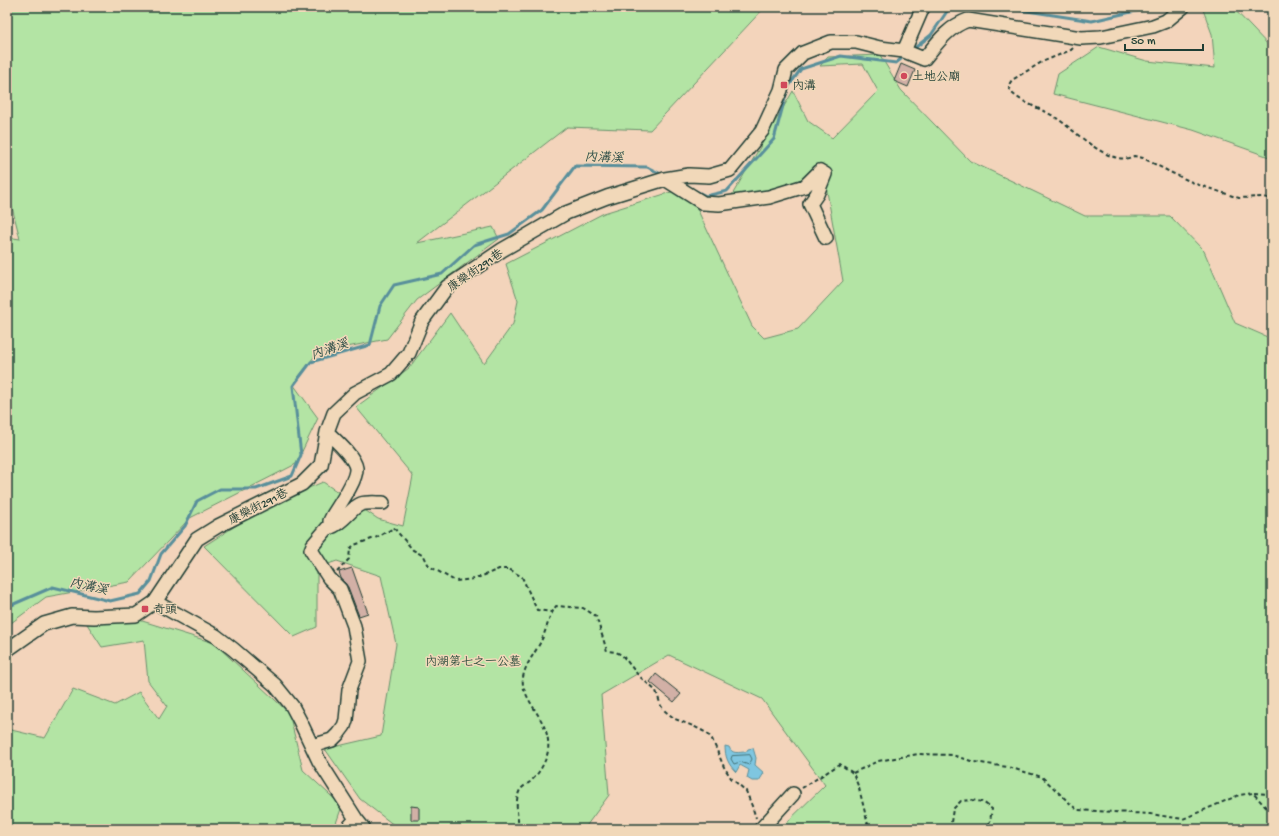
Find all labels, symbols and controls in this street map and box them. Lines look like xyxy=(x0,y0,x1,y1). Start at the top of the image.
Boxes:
scale bar xyxy=(1125,26,1203,52)
text: 50 m xyxy=(1131,35,1156,49)
place label: 土地公廟 xyxy=(912,70,960,85)
marker: 土地公廟 xyxy=(899,71,909,81)
place label: 內溝 xyxy=(792,79,816,94)
marker: 內溝 xyxy=(779,80,789,90)
water label: 內溝溪 xyxy=(584,149,625,167)
street label: 康樂街291巷 xyxy=(444,246,507,296)
water label: 內溝溪 xyxy=(309,336,352,364)
street label: 康樂街291巷 xyxy=(226,485,291,529)
water label: 內溝溪 xyxy=(68,575,110,599)
place label: 奇頭 xyxy=(153,603,177,618)
marker: 奇頭 xyxy=(140,604,150,614)
park label: 內湖第七之一公墓 xyxy=(425,655,521,670)

